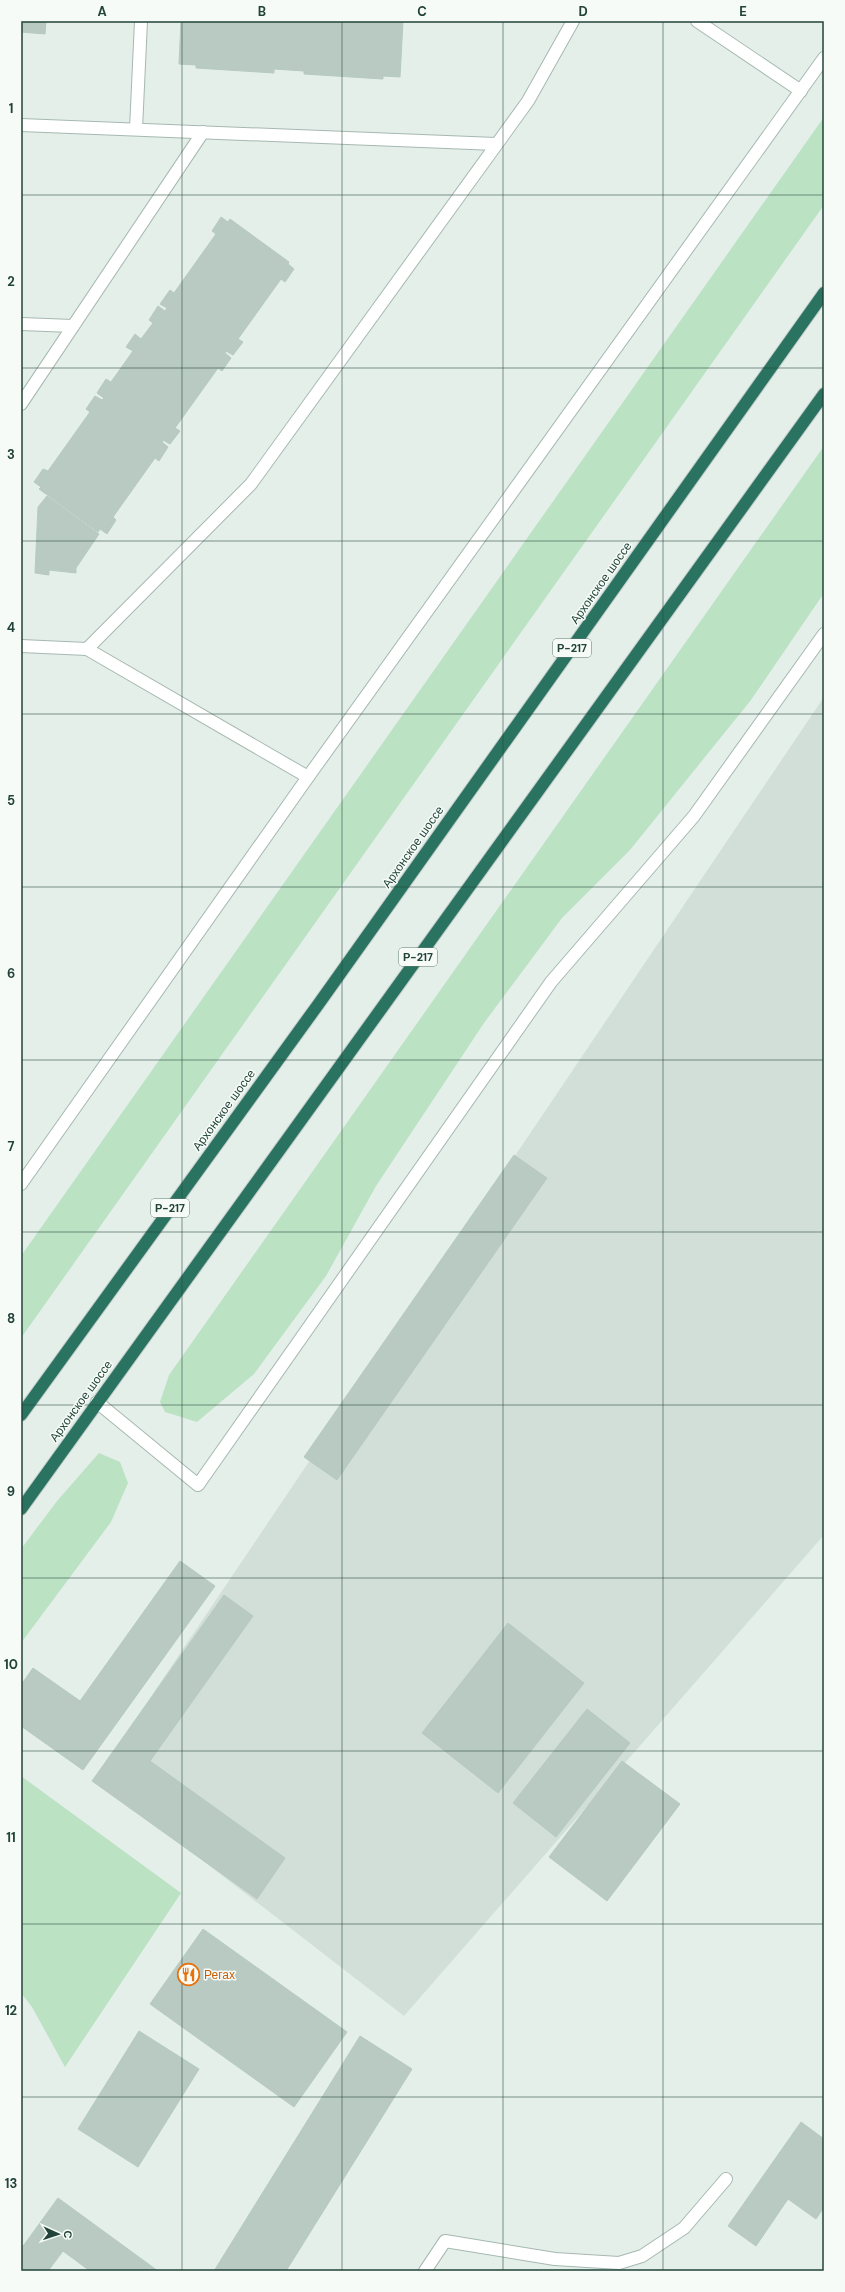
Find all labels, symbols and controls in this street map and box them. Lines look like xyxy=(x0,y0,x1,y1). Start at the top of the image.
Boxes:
text: A xyxy=(97,3,107,20)
text: B xyxy=(258,3,266,20)
text: C xyxy=(417,3,427,20)
text: D xyxy=(578,3,588,20)
text: E xyxy=(739,3,747,20)
text: 1 xyxy=(9,100,13,117)
text: 2 xyxy=(7,273,15,290)
text: 3 xyxy=(7,446,15,463)
street label: Архонское шоссе xyxy=(567,539,635,627)
text: 4 xyxy=(7,619,15,636)
road number: Р-217 xyxy=(553,639,591,657)
text: 5 xyxy=(7,792,15,809)
street label: Архонское шоссе xyxy=(379,803,447,891)
road number: Р-217 xyxy=(399,948,437,966)
text: 6 xyxy=(7,965,15,982)
street label: Архонское шоссе xyxy=(189,1066,259,1154)
text: 7 xyxy=(8,1138,15,1155)
road number: Р-217 xyxy=(151,1199,189,1217)
text: 8 xyxy=(7,1310,15,1327)
street label: Архонское шоссе xyxy=(46,1357,116,1445)
text: 9 xyxy=(7,1483,15,1500)
text: 10 xyxy=(4,1656,18,1673)
text: 11 xyxy=(6,1829,16,1846)
restaurant icon: Регах xyxy=(175,1962,201,1988)
place label: Регах xyxy=(204,1967,235,1983)
text: 12 xyxy=(5,2002,17,2019)
text: 13 xyxy=(5,2175,17,2192)
north arrow xyxy=(38,2214,78,2254)
text: С xyxy=(61,2230,75,2239)

